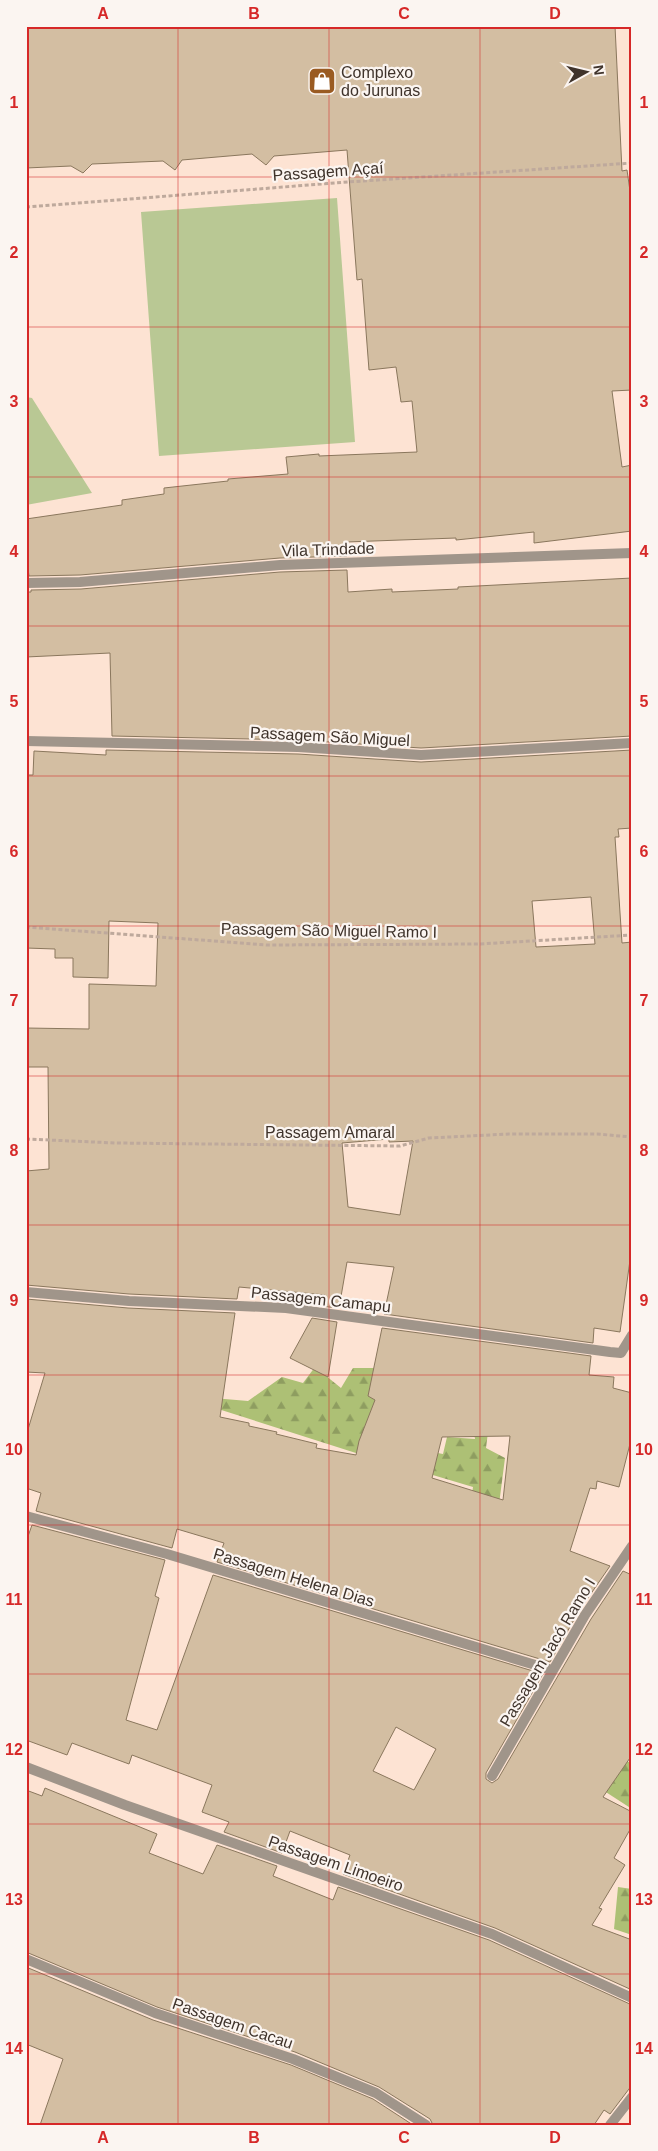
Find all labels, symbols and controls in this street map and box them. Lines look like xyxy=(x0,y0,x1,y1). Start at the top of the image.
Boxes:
text: A xyxy=(97,5,109,22)
text: B xyxy=(248,5,260,22)
text: C xyxy=(398,5,410,22)
text: D xyxy=(549,5,561,22)
north arrow xyxy=(560,48,610,98)
place label: Complexo do Jurunas xyxy=(341,64,420,99)
text: N xyxy=(590,64,608,76)
shop icon: Complexo do Jurunas xyxy=(307,66,337,96)
text: 1 xyxy=(10,94,19,111)
text: 1 xyxy=(640,94,649,111)
street label: Passagem Açaí xyxy=(272,159,385,184)
text: 2 xyxy=(10,244,19,261)
text: 2 xyxy=(640,244,649,261)
text: 3 xyxy=(10,393,19,410)
text: 3 xyxy=(640,393,649,410)
street label: Vila Trindade xyxy=(281,539,375,560)
text: 4 xyxy=(10,543,19,560)
text: 4 xyxy=(640,543,649,560)
text: 5 xyxy=(10,693,19,710)
text: 5 xyxy=(640,693,649,710)
street label: Passagem São Miguel xyxy=(250,724,410,749)
text: 6 xyxy=(10,843,19,860)
text: 6 xyxy=(640,843,649,860)
street label: Passagem São Miguel Ramo I xyxy=(221,920,437,941)
text: 7 xyxy=(10,992,19,1009)
text: 7 xyxy=(640,992,649,1009)
street label: Passagem Amaral xyxy=(265,1124,395,1141)
text: 8 xyxy=(10,1142,19,1159)
text: 8 xyxy=(640,1142,649,1159)
street label: Passagem Camapu xyxy=(250,1284,392,1315)
text: 9 xyxy=(10,1292,19,1309)
text: 9 xyxy=(640,1292,649,1309)
text: 10 xyxy=(5,1441,23,1458)
text: 10 xyxy=(635,1441,653,1458)
street label: Passagem Helena Dias xyxy=(211,1545,376,1610)
street label: Passagem Jacó Ramo I xyxy=(496,1575,598,1729)
text: 11 xyxy=(6,1591,23,1608)
text: 11 xyxy=(636,1591,653,1608)
text: 12 xyxy=(5,1741,23,1758)
text: 12 xyxy=(635,1741,653,1758)
street label: Passagem Limoeiro xyxy=(266,1832,406,1895)
text: 13 xyxy=(5,1891,23,1908)
text: 13 xyxy=(635,1891,653,1908)
street label: Passagem Cacau xyxy=(170,1995,295,2052)
text: 14 xyxy=(5,2040,23,2057)
text: 14 xyxy=(635,2040,653,2057)
text: A xyxy=(97,2129,109,2146)
text: B xyxy=(248,2129,260,2146)
text: C xyxy=(398,2129,410,2146)
text: D xyxy=(549,2129,561,2146)

